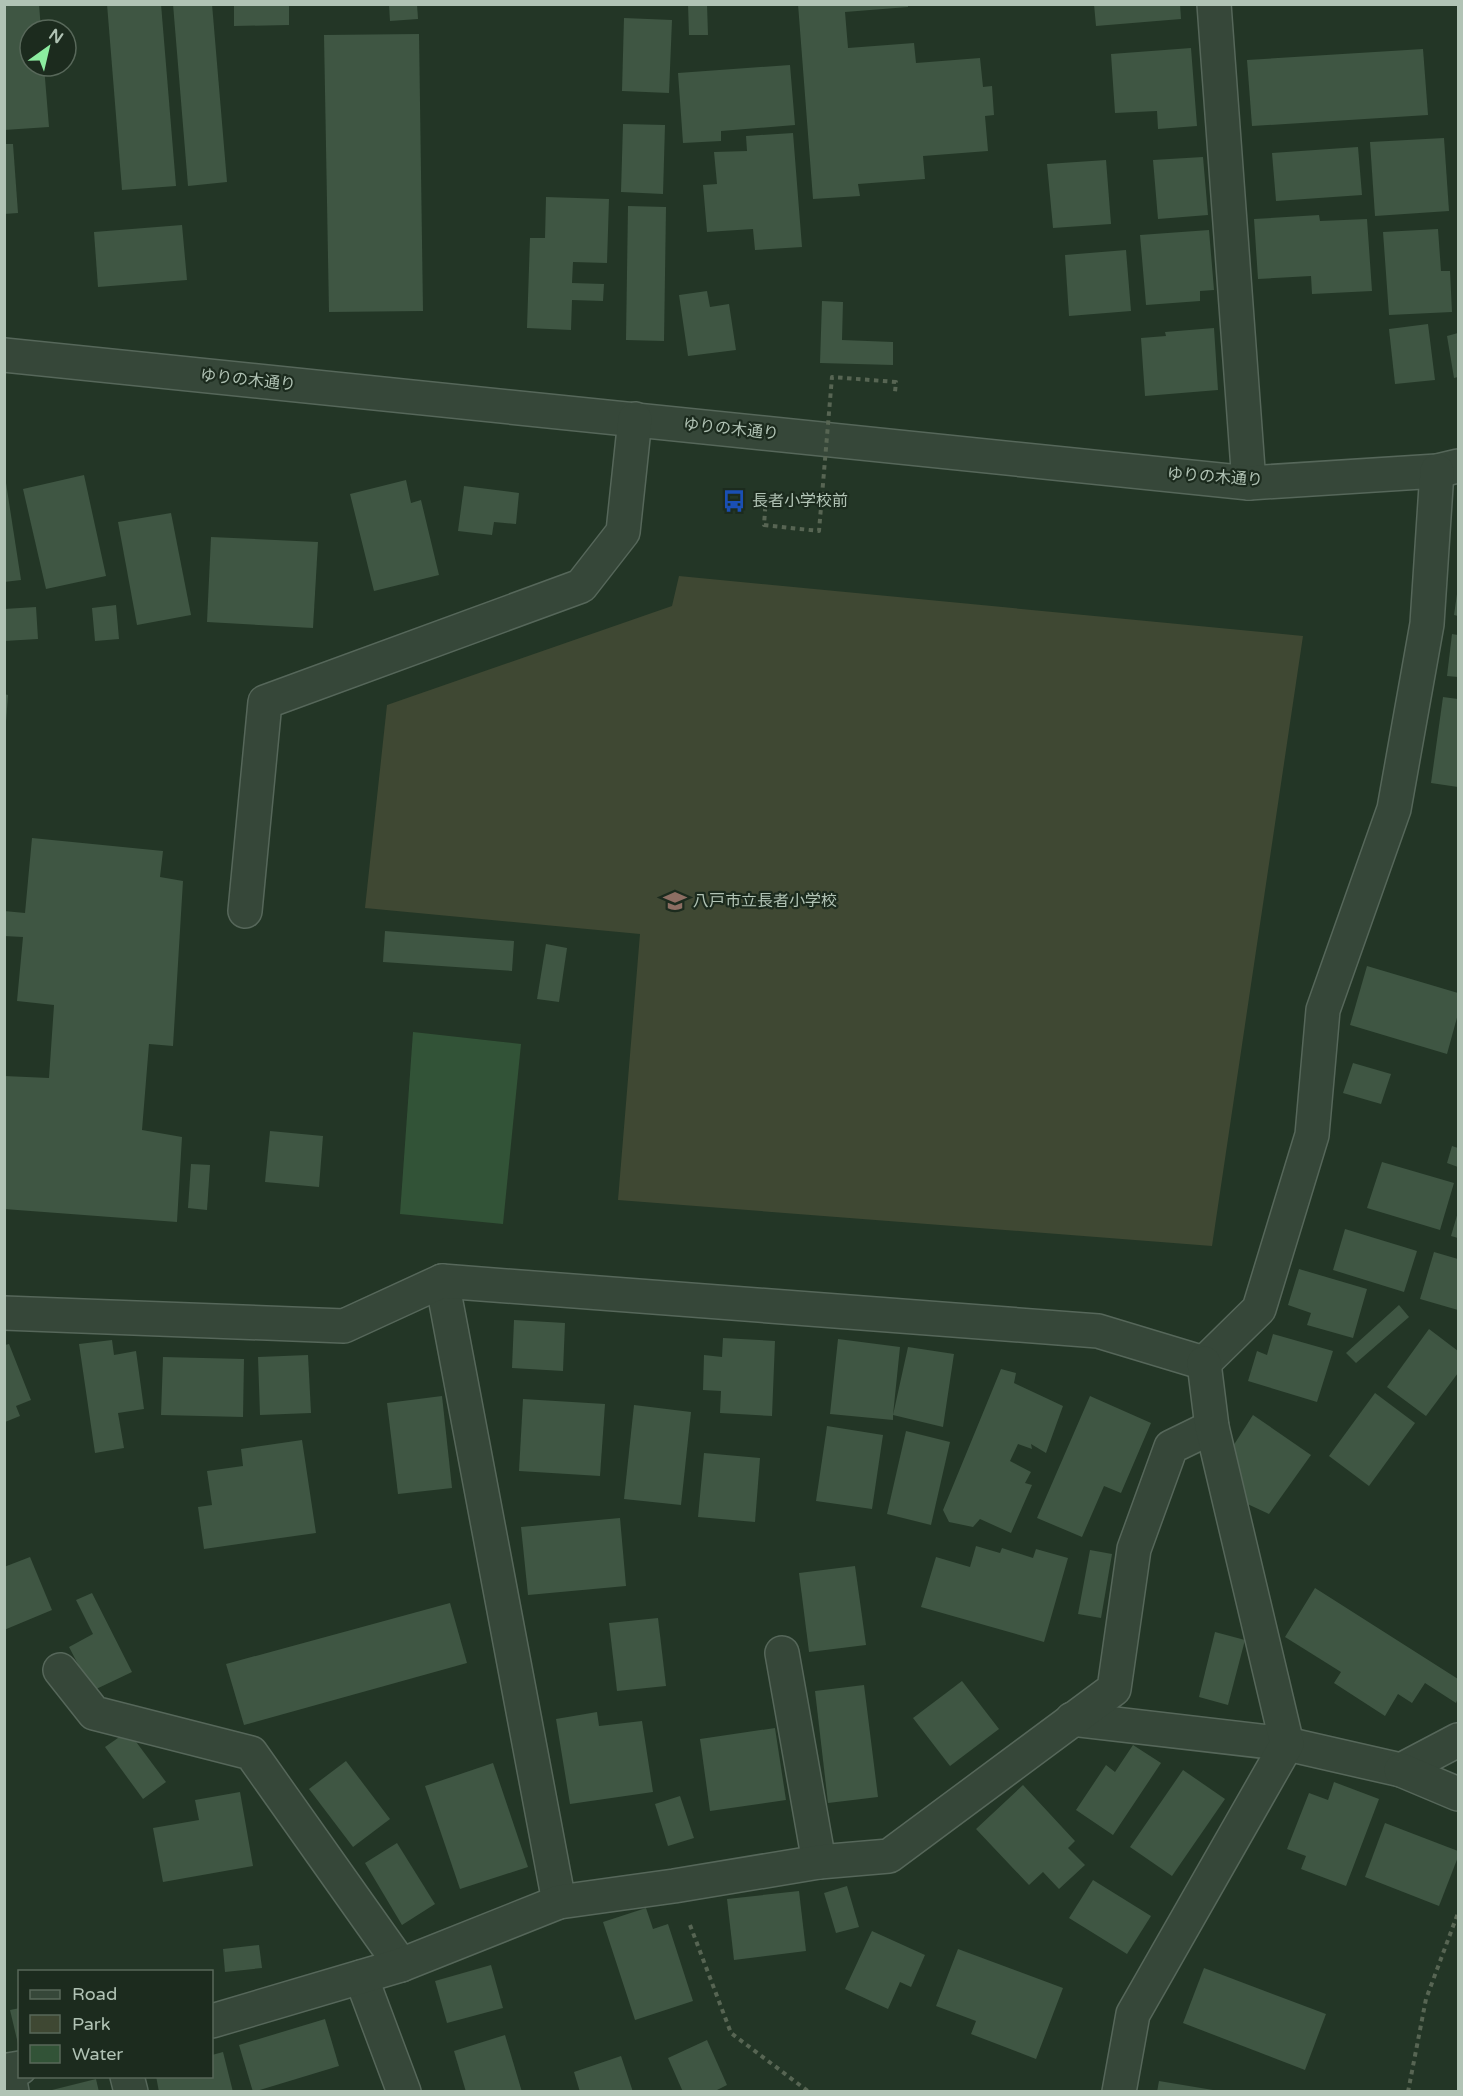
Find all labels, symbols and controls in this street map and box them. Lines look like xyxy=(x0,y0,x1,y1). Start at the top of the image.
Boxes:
north arrow xyxy=(18,18,78,78)
text: N xyxy=(45,25,67,48)
street label: ゆりの木通り xyxy=(199,365,297,395)
street label: ゆりの木通り xyxy=(682,414,780,444)
street label: ゆりの木通り xyxy=(1166,464,1264,490)
bus stop icon: 長者小学校前 xyxy=(721,488,747,514)
place label: 長者小学校前 xyxy=(752,491,848,511)
school or university icon: 八戸市立長者小学校 xyxy=(662,888,688,914)
place label: 八戸市立長者小学校 xyxy=(693,891,837,911)
legend xyxy=(18,1970,213,2078)
text: Road xyxy=(72,1983,117,2005)
text: Park xyxy=(72,2013,111,2035)
text: Water xyxy=(72,2043,123,2065)

